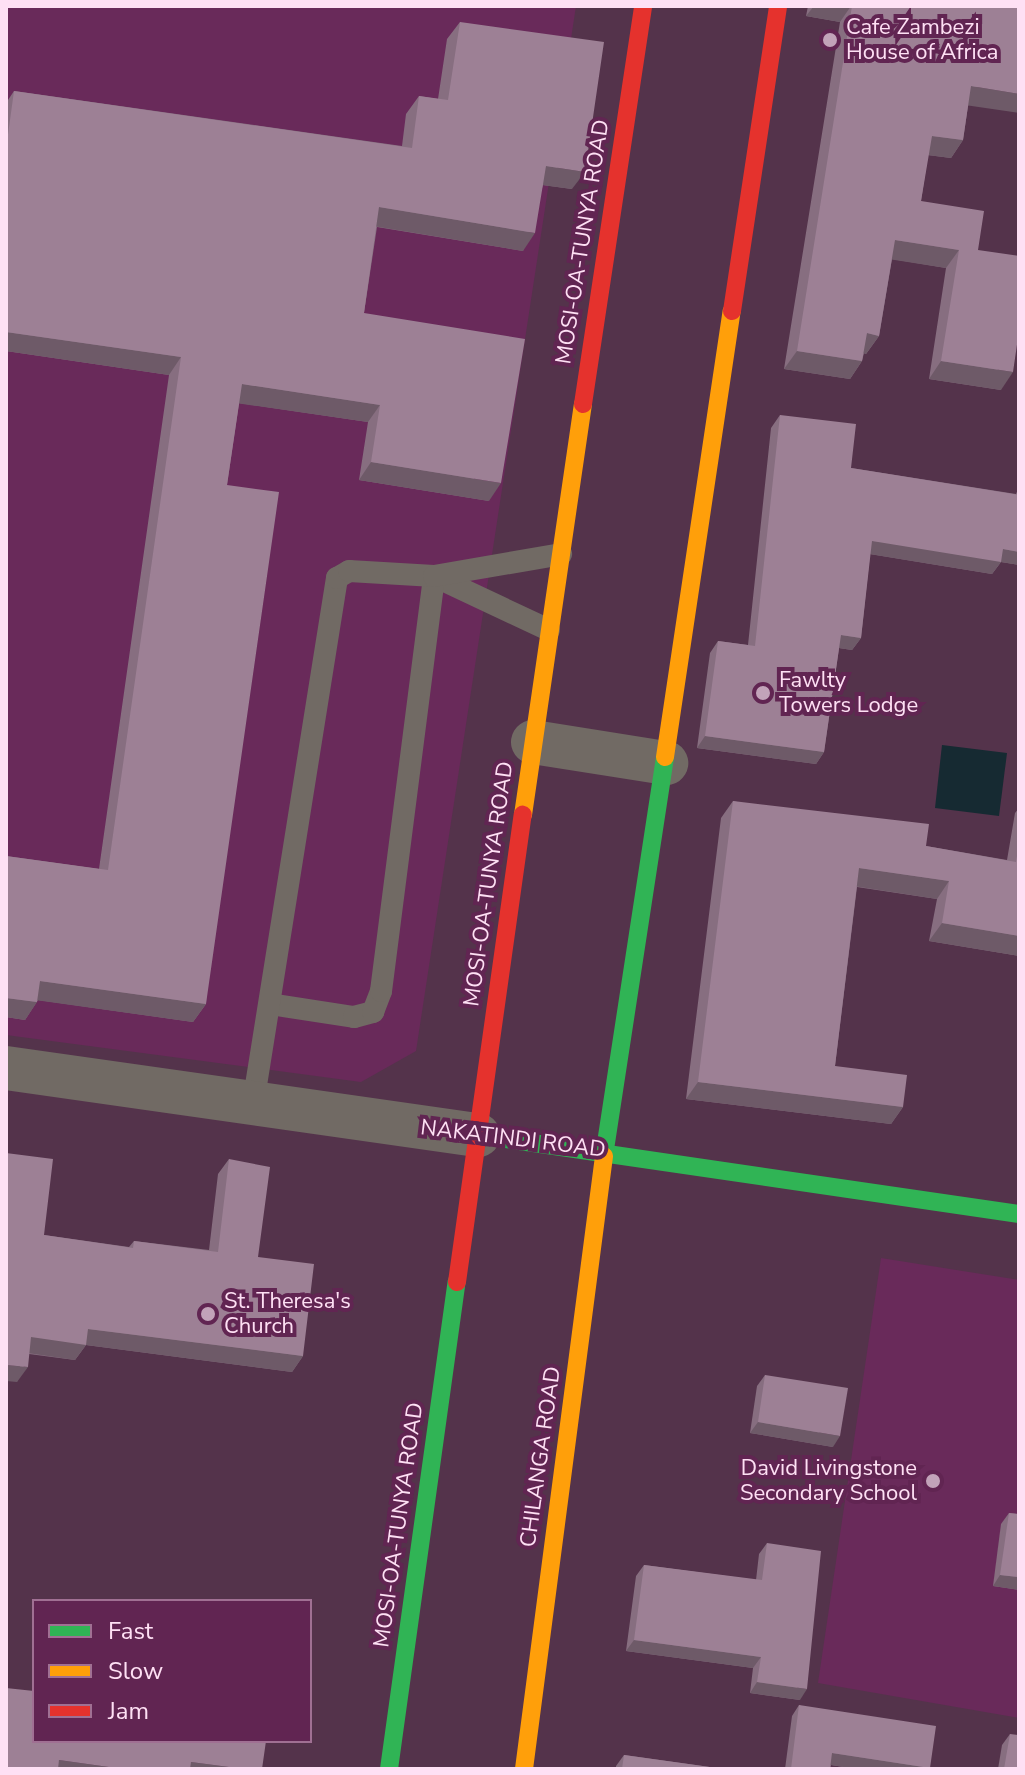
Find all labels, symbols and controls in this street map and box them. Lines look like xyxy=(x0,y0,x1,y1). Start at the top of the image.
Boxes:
place label: Cafe Zambezi House of Africa xyxy=(846,14,998,66)
marker: Cafe Zambezi House of Africa xyxy=(821,31,839,49)
street label: MOSI-OA-TUNYA ROAD xyxy=(551,118,615,366)
place label: Fawlty Towers Lodge xyxy=(779,667,918,718)
marker: Fawlty Towers Lodge xyxy=(754,684,772,702)
street label: MOSI-OA-TUNYA ROAD xyxy=(459,760,519,1008)
street label: NAKATINDI ROAD xyxy=(419,1115,607,1163)
place label: St. Theresa's Church xyxy=(224,1288,351,1340)
marker: St. Theresa's Church xyxy=(199,1305,217,1323)
street label: CHILANGA ROAD xyxy=(515,1365,567,1549)
street label: MOSI-OA-TUNYA ROAD xyxy=(369,1401,429,1649)
place label: David Livingstone Secondary School xyxy=(740,1455,917,1506)
marker: David Livingstone Secondary School xyxy=(924,1472,942,1490)
legend xyxy=(32,1599,312,1743)
text: Fast xyxy=(108,1615,153,1647)
text: Slow xyxy=(108,1655,163,1687)
text: Jam xyxy=(108,1695,149,1727)

